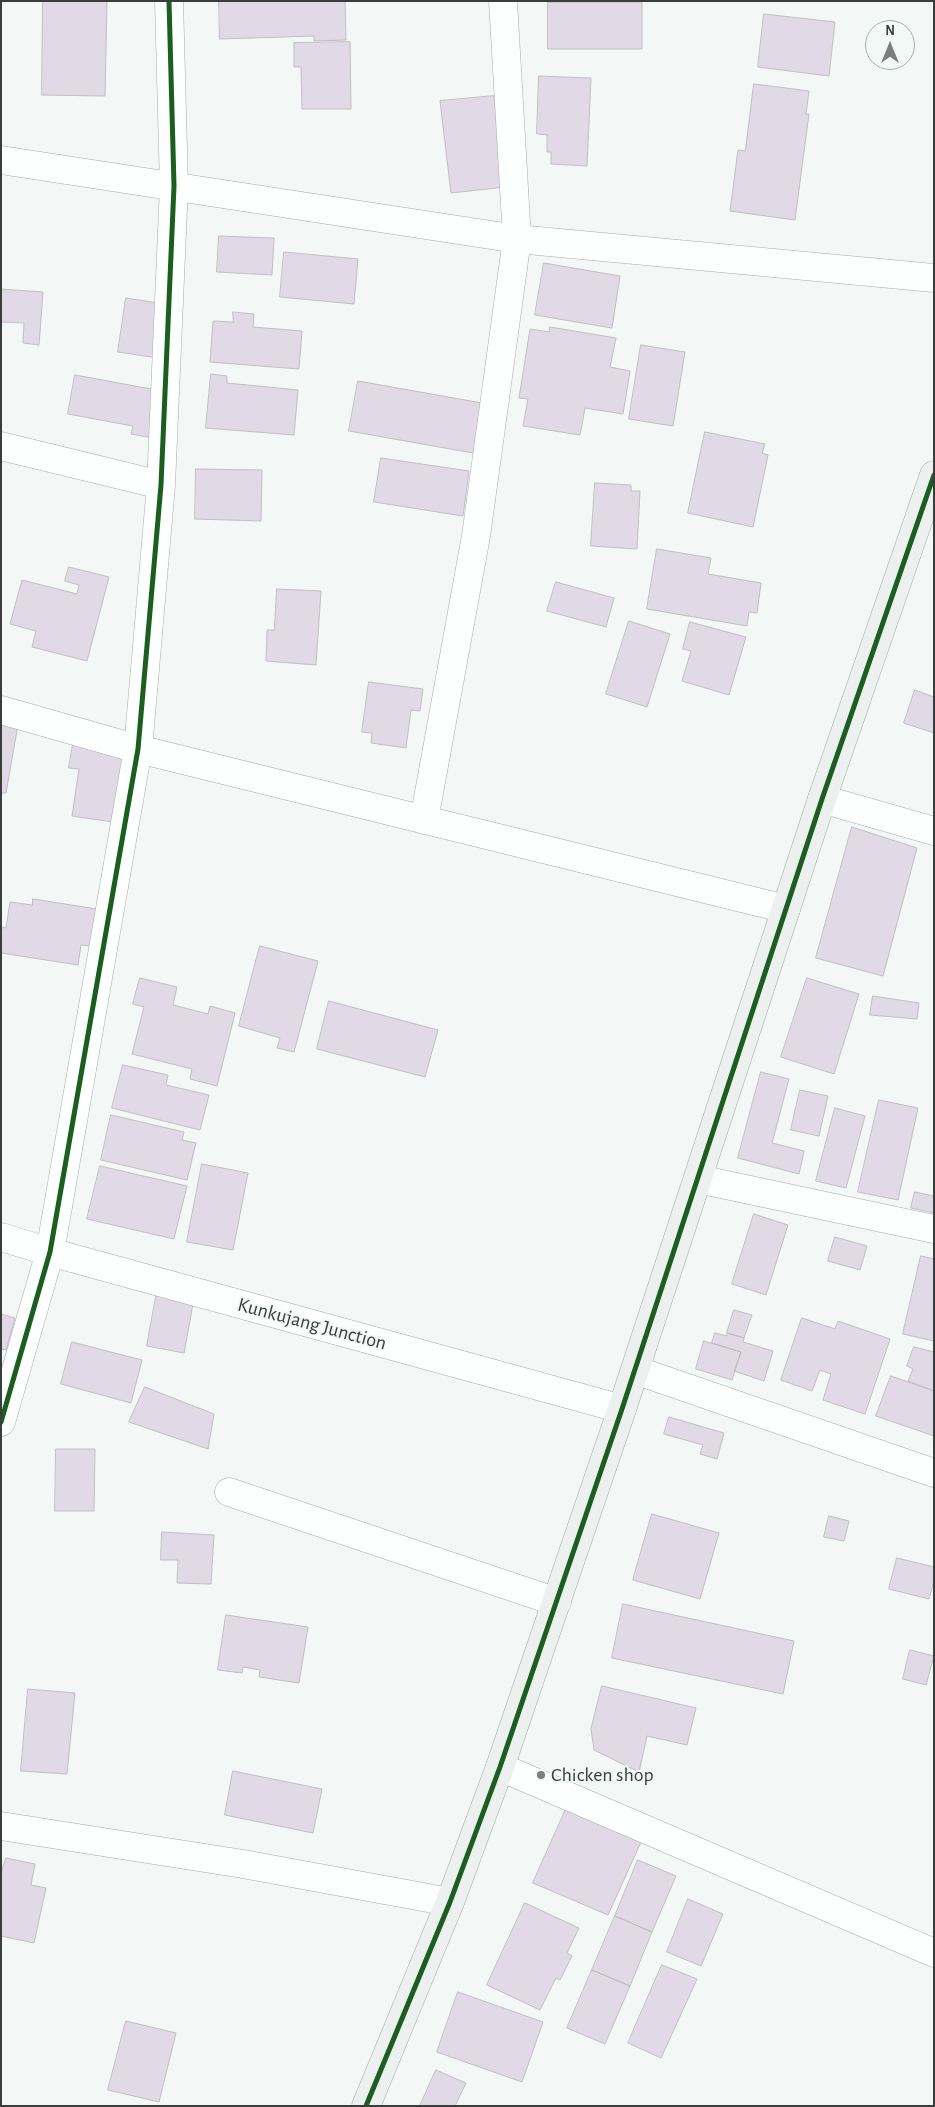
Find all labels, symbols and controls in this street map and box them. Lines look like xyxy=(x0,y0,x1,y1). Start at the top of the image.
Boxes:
north arrow xyxy=(865,20,915,70)
text: N xyxy=(885,24,895,38)
street label: Kunkujang Junction xyxy=(235,1293,389,1355)
place label: Chicken shop xyxy=(551,1763,654,1787)
marker: Chicken shop xyxy=(535,1769,547,1781)

